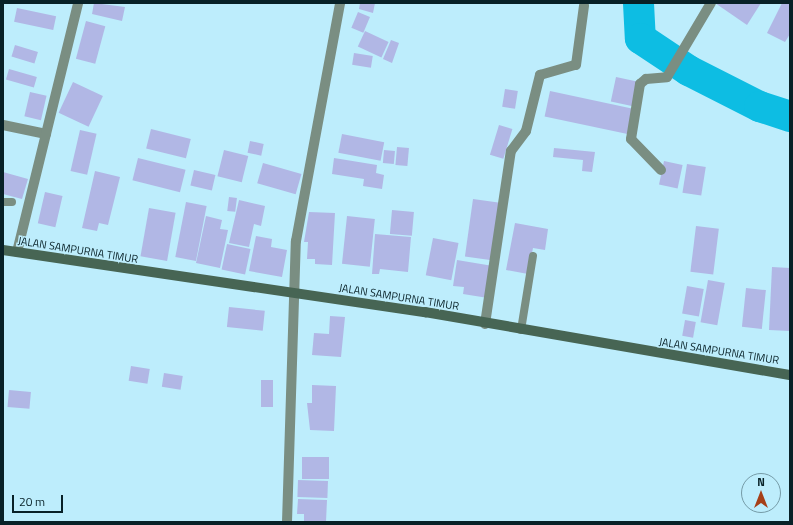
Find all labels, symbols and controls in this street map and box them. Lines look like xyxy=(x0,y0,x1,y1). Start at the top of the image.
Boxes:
street label: JALAN SAMPURNA TIMUR xyxy=(17,234,139,266)
street label: JALAN SAMPURNA TIMUR xyxy=(338,281,460,313)
street label: JALAN SAMPURNA TIMUR xyxy=(658,335,780,367)
north arrow xyxy=(741,473,781,513)
text: N xyxy=(757,474,765,490)
scale bar xyxy=(14,487,65,513)
text: 20 m xyxy=(19,492,45,511)

